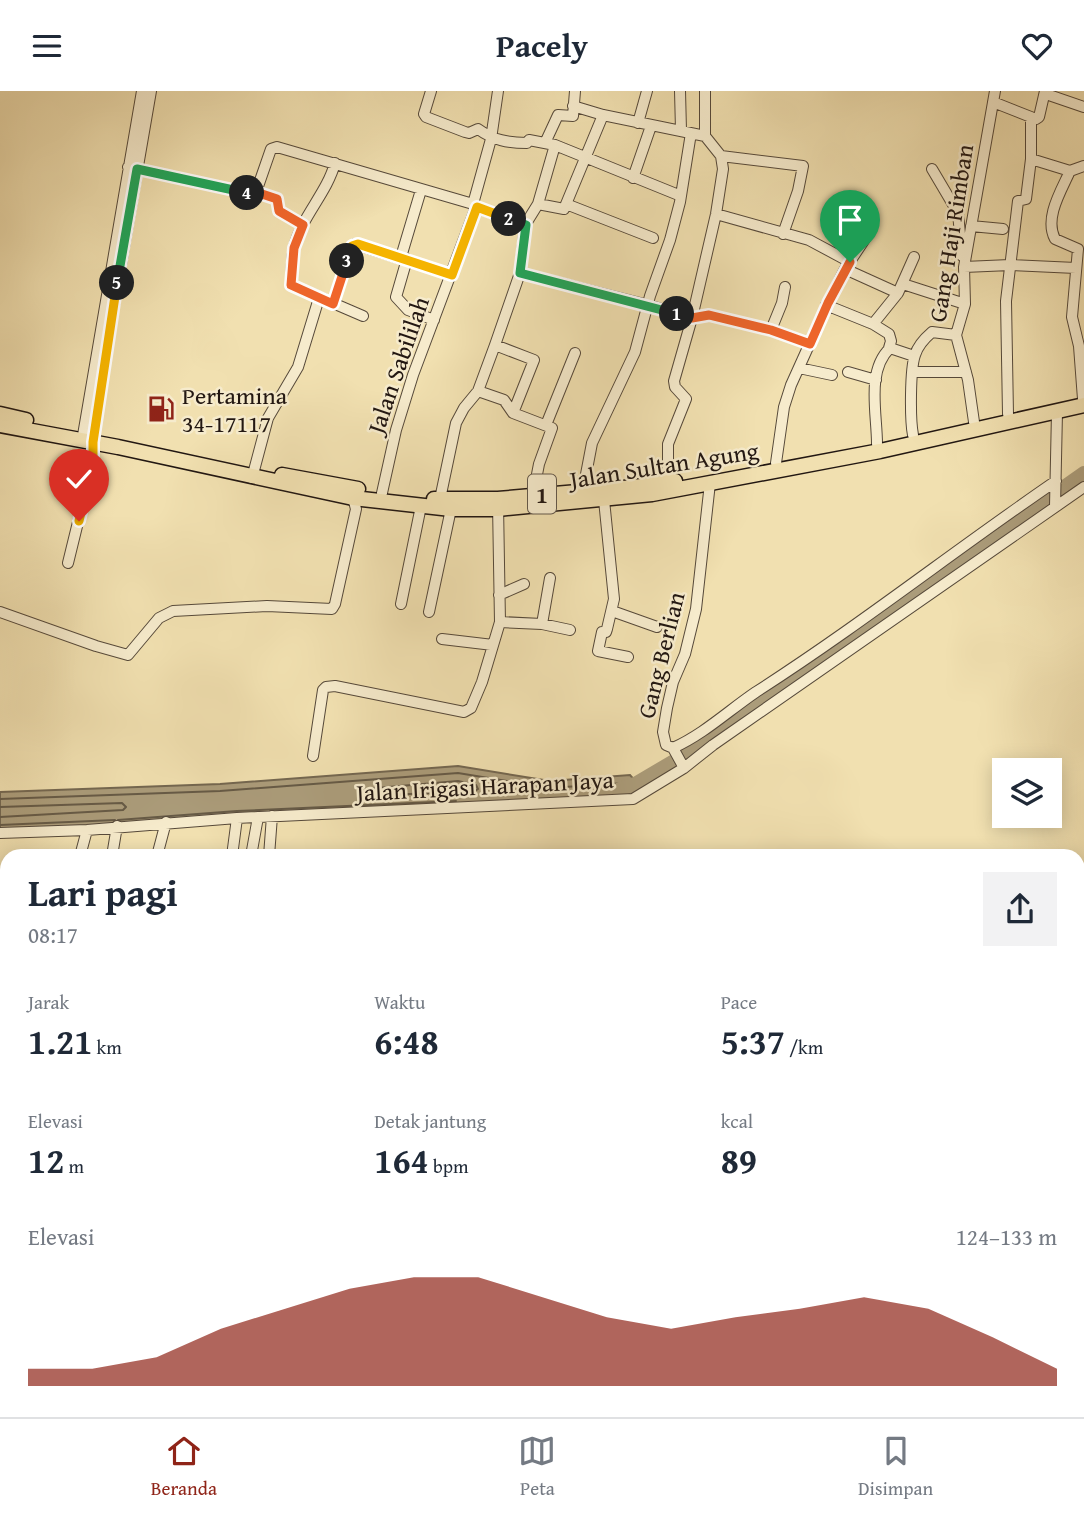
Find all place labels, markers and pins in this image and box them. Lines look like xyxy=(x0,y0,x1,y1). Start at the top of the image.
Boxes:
pin: 4 xyxy=(230,175,264,210)
pin xyxy=(820,190,880,262)
pin: 2 xyxy=(491,201,526,237)
pin: 3 xyxy=(330,243,364,279)
pin: 5 xyxy=(100,265,134,301)
pin: 1 xyxy=(660,297,694,332)
place label: Pertamina 34-17117 xyxy=(182,378,288,441)
fuel station icon: Pertamina 34-17117 xyxy=(146,394,176,424)
pin xyxy=(49,449,109,521)

